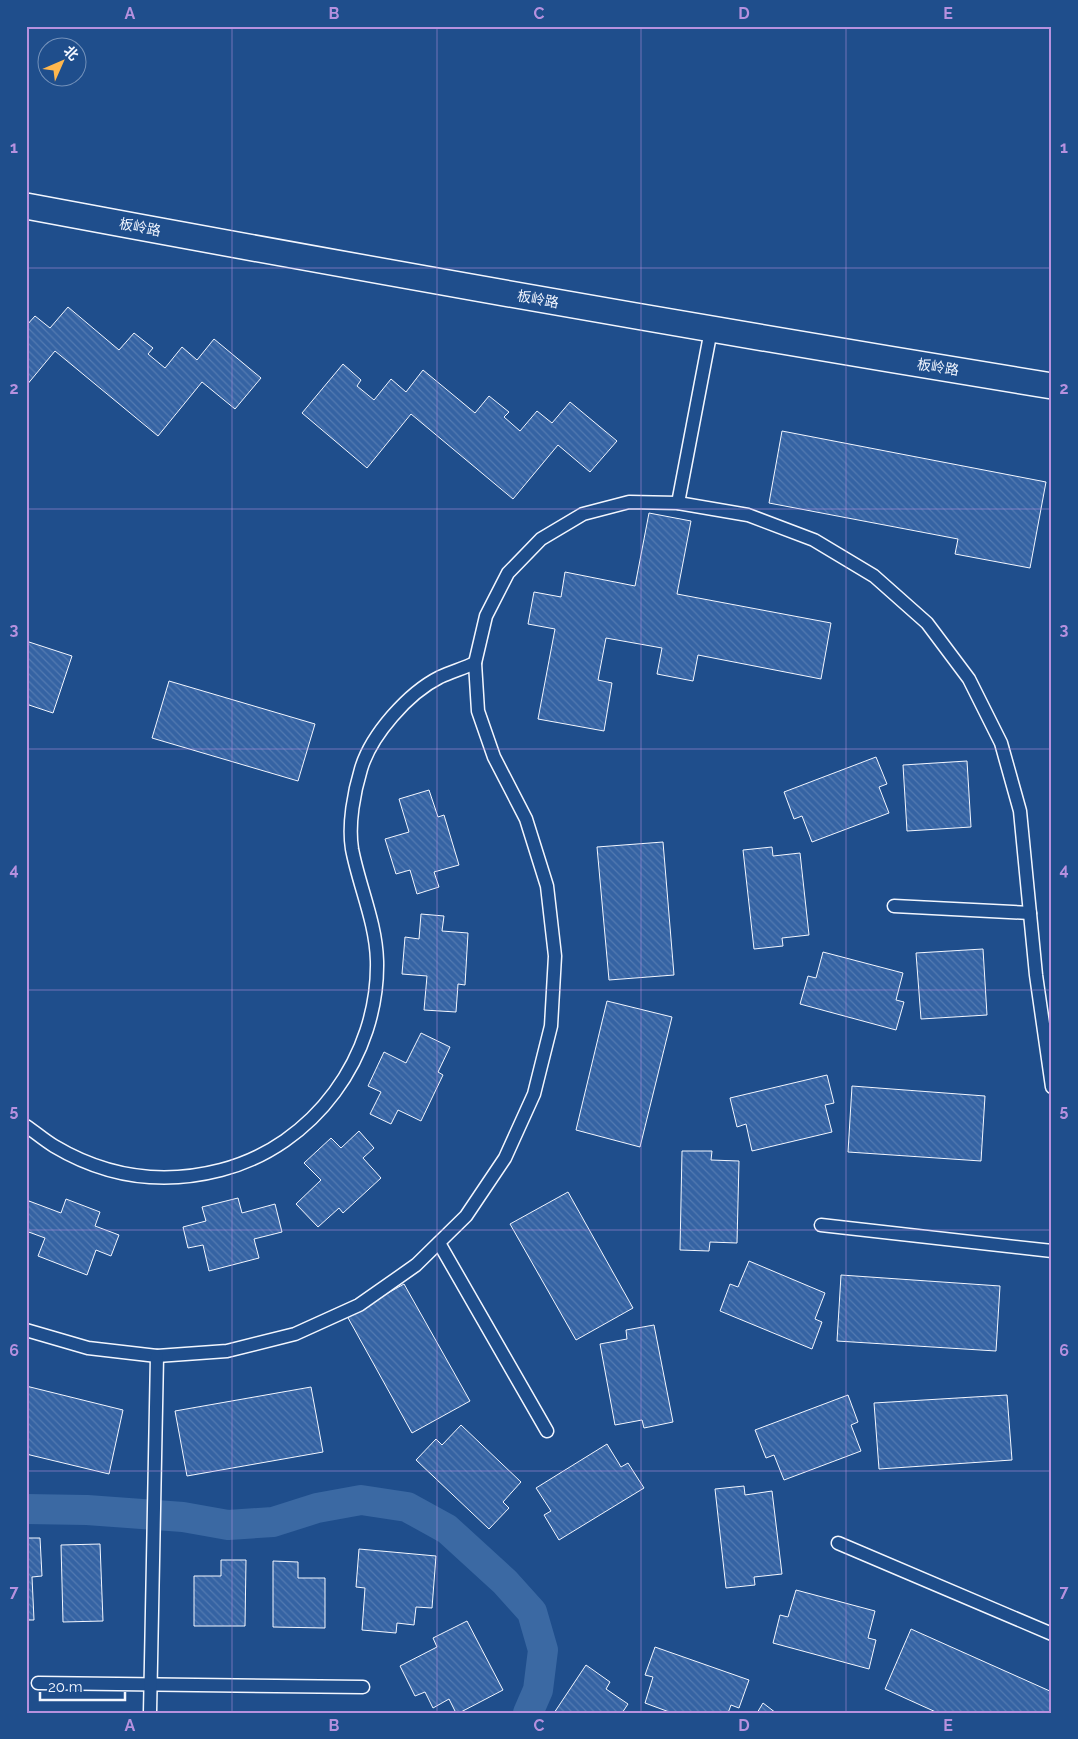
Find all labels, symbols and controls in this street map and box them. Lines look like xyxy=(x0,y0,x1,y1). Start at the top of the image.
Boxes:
text: A xyxy=(125,4,136,23)
text: B xyxy=(329,4,340,23)
text: C xyxy=(534,4,545,23)
text: D xyxy=(738,4,750,23)
text: E xyxy=(943,4,953,23)
north arrow xyxy=(38,38,88,88)
text: 北 xyxy=(61,42,82,63)
text: 1 xyxy=(10,138,18,157)
text: 1 xyxy=(1060,138,1068,157)
street label: 板岭路 xyxy=(118,215,162,239)
street label: 板岭路 xyxy=(516,287,560,311)
street label: 板岭路 xyxy=(916,356,960,378)
text: 2 xyxy=(9,379,19,398)
text: 2 xyxy=(1059,379,1069,398)
text: 3 xyxy=(10,620,19,639)
text: 3 xyxy=(1060,620,1069,639)
text: 4 xyxy=(9,860,19,879)
text: 4 xyxy=(1059,860,1069,879)
text: 5 xyxy=(10,1101,19,1120)
text: 5 xyxy=(1060,1101,1069,1120)
text: 6 xyxy=(9,1341,19,1360)
text: 6 xyxy=(1059,1341,1069,1360)
text: 7 xyxy=(10,1582,19,1601)
text: 7 xyxy=(1060,1582,1069,1601)
scale bar xyxy=(40,1669,125,1701)
text: 20 m xyxy=(48,1678,83,1696)
text: A xyxy=(125,1716,136,1735)
text: B xyxy=(329,1716,340,1735)
text: C xyxy=(534,1716,545,1735)
text: D xyxy=(738,1716,750,1735)
text: E xyxy=(943,1716,953,1735)

